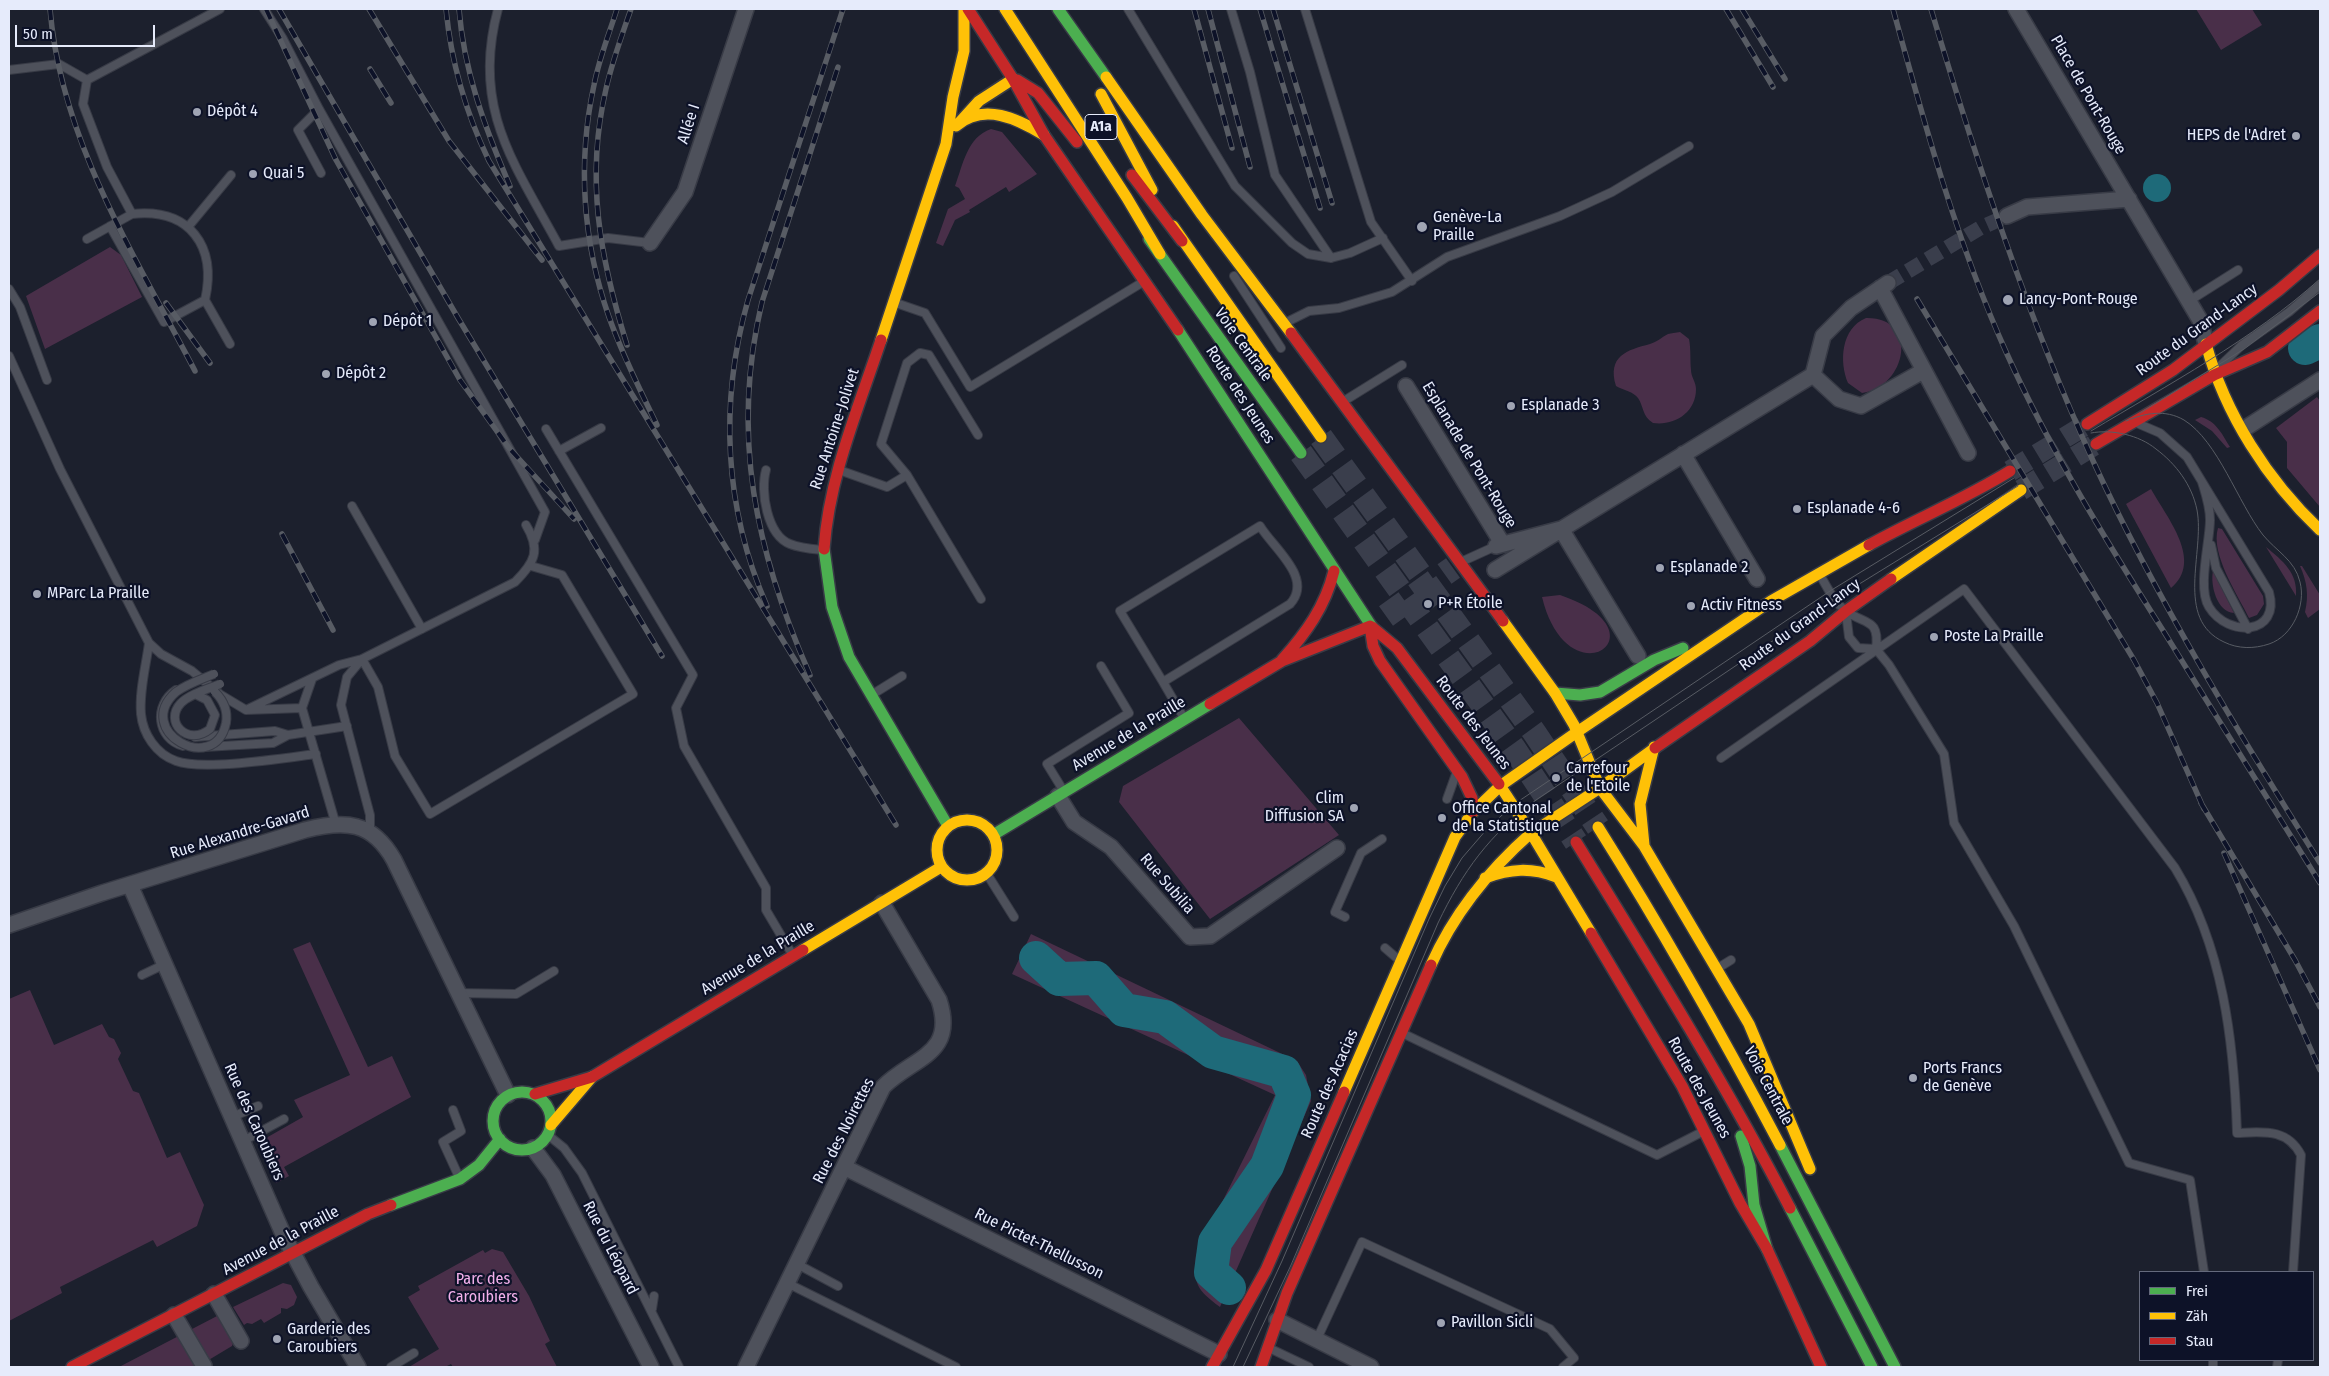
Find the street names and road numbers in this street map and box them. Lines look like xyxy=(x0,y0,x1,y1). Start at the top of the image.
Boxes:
street label: Place de Pont-Rouge xyxy=(2046,32,2130,158)
street label: Allée I xyxy=(674,102,704,146)
road number: A1a xyxy=(1085,114,1117,140)
street label: Route du Grand-Lancy xyxy=(2133,280,2261,380)
street label: Voie Centrale xyxy=(1210,305,1276,385)
street label: Route des Jeunes xyxy=(1201,342,1279,448)
street label: Rue Antoine-Jolivet xyxy=(806,366,864,492)
street label: Esplanade de Pont-Rouge xyxy=(1418,378,1520,532)
street label: Route du Grand-Lancy xyxy=(1736,575,1864,675)
street label: Route des Jeunes xyxy=(1431,672,1515,774)
street label: Avenue de la Praille xyxy=(1069,693,1189,775)
street label: Rue Alexandre-Gavard xyxy=(168,803,312,863)
street label: Rue Subilia xyxy=(1136,850,1198,918)
street label: Avenue de la Praille xyxy=(698,917,818,999)
street label: Route des Acacias xyxy=(1297,1026,1363,1142)
street label: Route des Jeunes xyxy=(1663,1034,1735,1142)
street label: Voie Centrale xyxy=(1739,1044,1797,1128)
street label: Rue des Caroubiers xyxy=(220,1060,288,1184)
street label: Rue des Noirettes xyxy=(809,1075,879,1187)
street label: Rue du Léopard xyxy=(578,1198,642,1298)
street label: Avenue de la Praille xyxy=(219,1202,343,1280)
street label: Rue Pictet-Thellusson xyxy=(971,1204,1107,1284)

